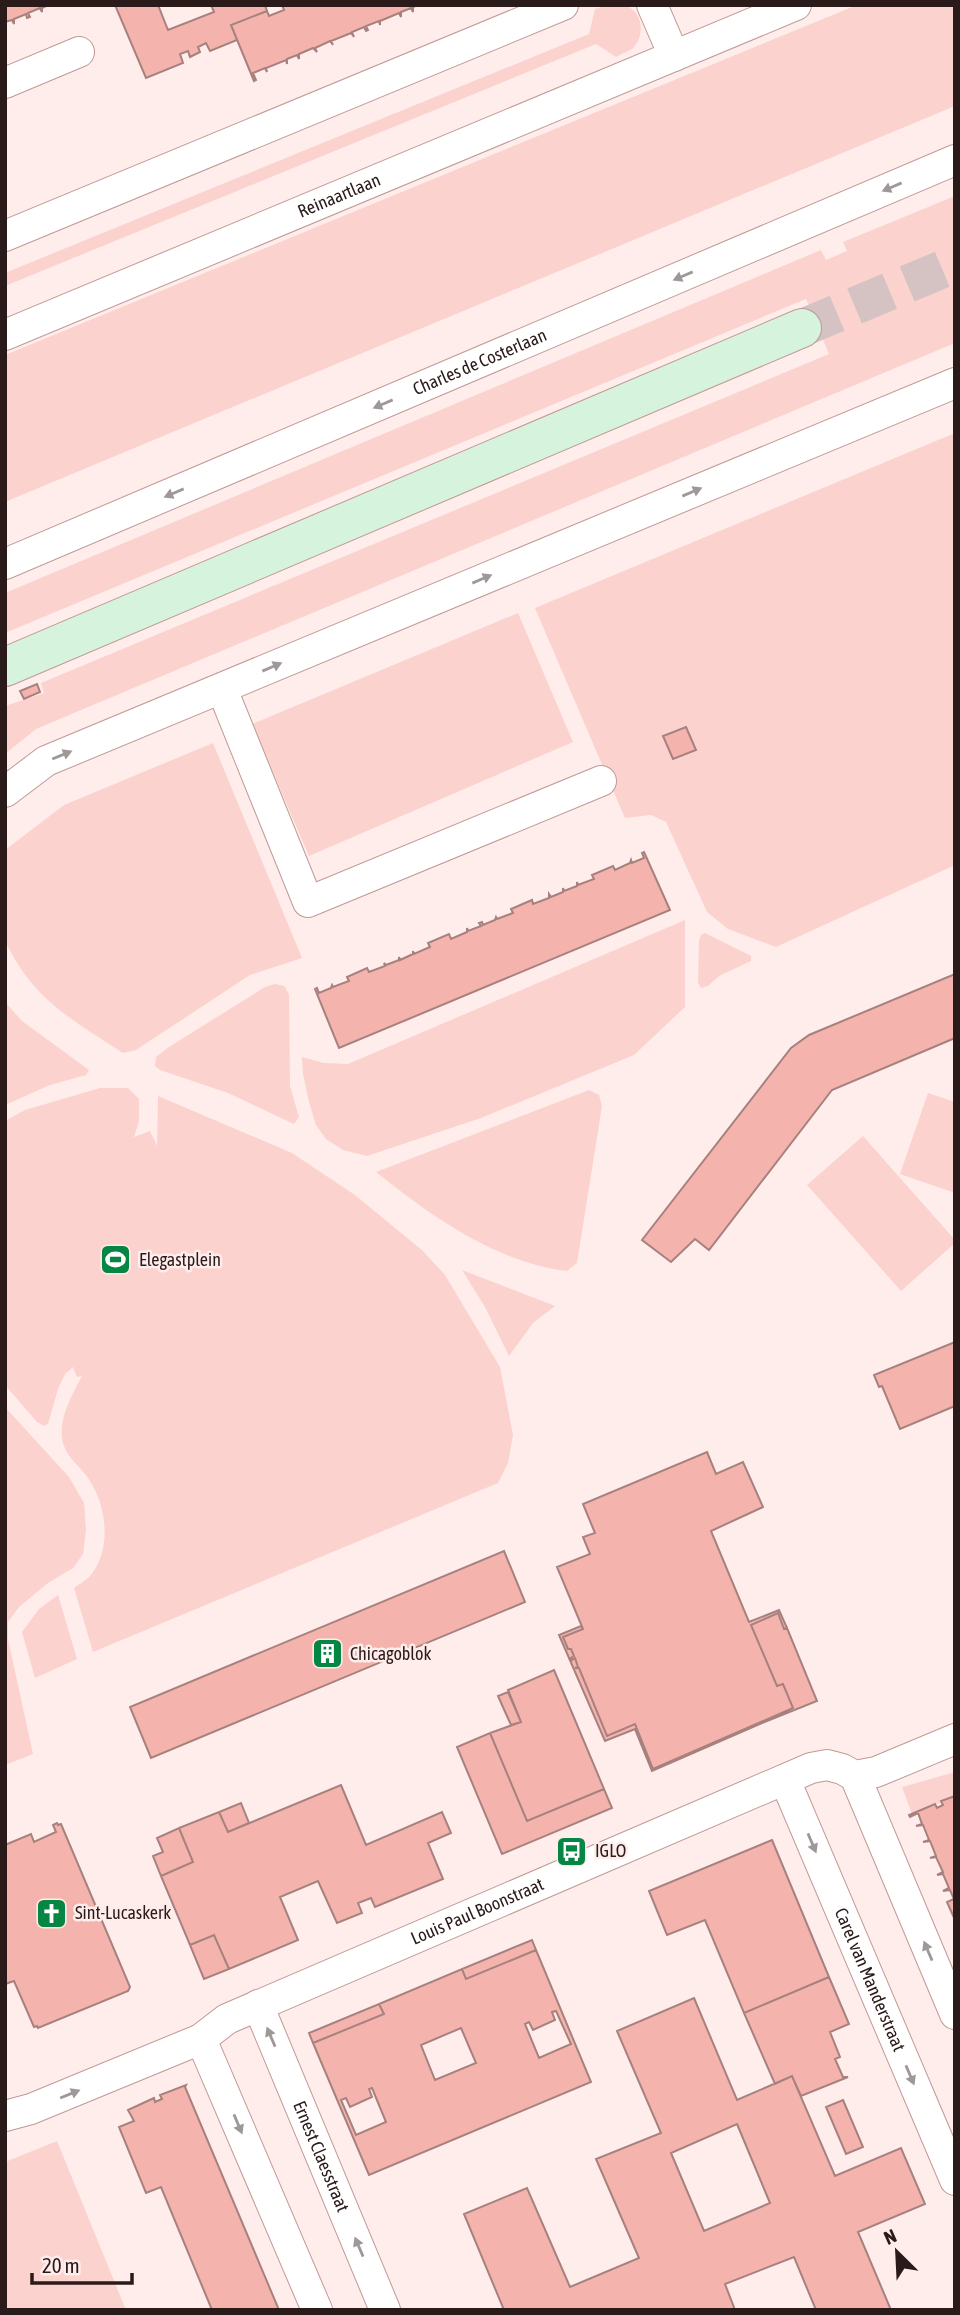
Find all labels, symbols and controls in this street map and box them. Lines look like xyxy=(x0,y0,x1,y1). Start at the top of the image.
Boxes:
street label: Reinaartlaan xyxy=(295,169,383,222)
one-way arrow xyxy=(882,181,902,193)
one-way arrow xyxy=(672,271,693,282)
street label: Charles de Costerlaan xyxy=(410,324,550,399)
one-way arrow xyxy=(372,398,393,409)
one-way arrow xyxy=(681,486,702,497)
one-way arrow xyxy=(163,487,184,498)
one-way arrow xyxy=(471,573,492,584)
one-way arrow xyxy=(262,662,283,673)
one-way arrow xyxy=(52,749,73,760)
sports icon: Elegastplein xyxy=(99,1243,133,1277)
place label: Elegastplein xyxy=(139,1249,221,1270)
building icon: Chicagoblok xyxy=(310,1637,344,1671)
place label: Chicagoblok xyxy=(350,1643,431,1664)
one-way arrow xyxy=(806,1833,818,1853)
bus stop icon: IGLO xyxy=(555,1834,589,1868)
place label: IGLO xyxy=(595,1840,626,1861)
street label: Louis Paul Boonstraat xyxy=(407,1873,547,1949)
church icon: Sint-Lucaskerk xyxy=(35,1896,69,1930)
place label: Sint-Lucaskerk xyxy=(75,1902,171,1923)
street label: Carel van Manderstraat xyxy=(831,1905,910,2054)
one-way arrow xyxy=(923,1940,934,1961)
one-way arrow xyxy=(266,2026,277,2047)
one-way arrow xyxy=(905,2065,916,2086)
one-way arrow xyxy=(59,2088,80,2099)
street label: Ernest Claesstraat xyxy=(289,2098,354,2215)
one-way arrow xyxy=(232,2114,244,2134)
north arrow xyxy=(862,2217,932,2287)
text: N xyxy=(880,2224,900,2249)
one-way arrow xyxy=(353,2236,364,2257)
scale bar xyxy=(32,2242,131,2286)
text: 20 m xyxy=(42,2253,80,2277)

